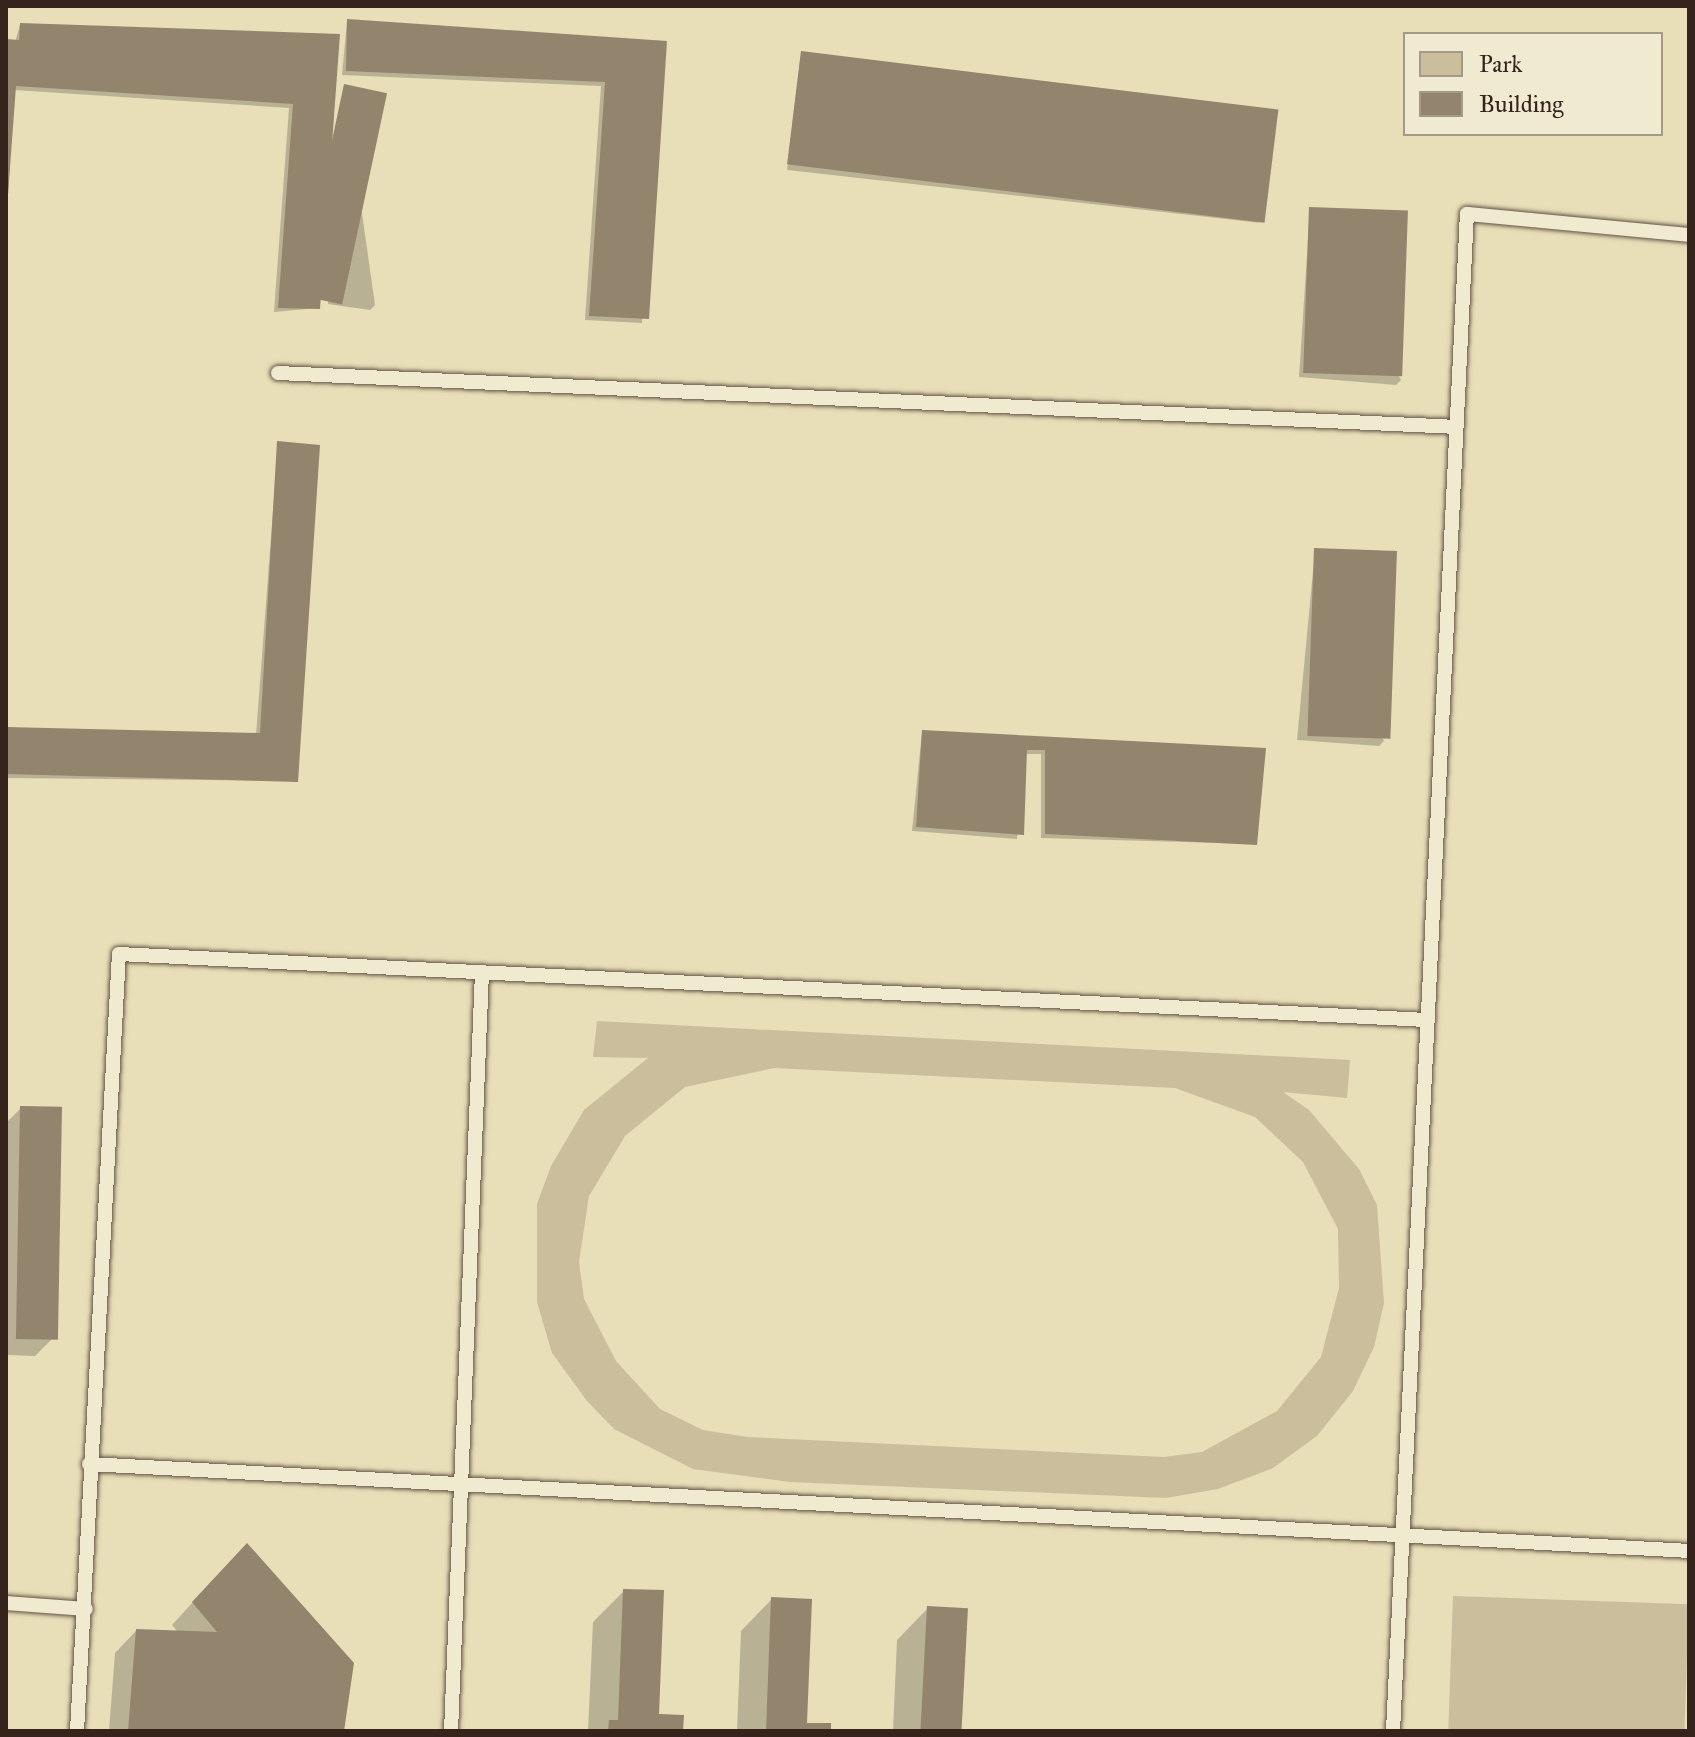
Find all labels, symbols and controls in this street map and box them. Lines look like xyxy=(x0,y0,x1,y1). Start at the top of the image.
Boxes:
legend xyxy=(1403,32,1663,136)
text: Park xyxy=(1479,49,1522,79)
text: Building xyxy=(1479,89,1564,119)

